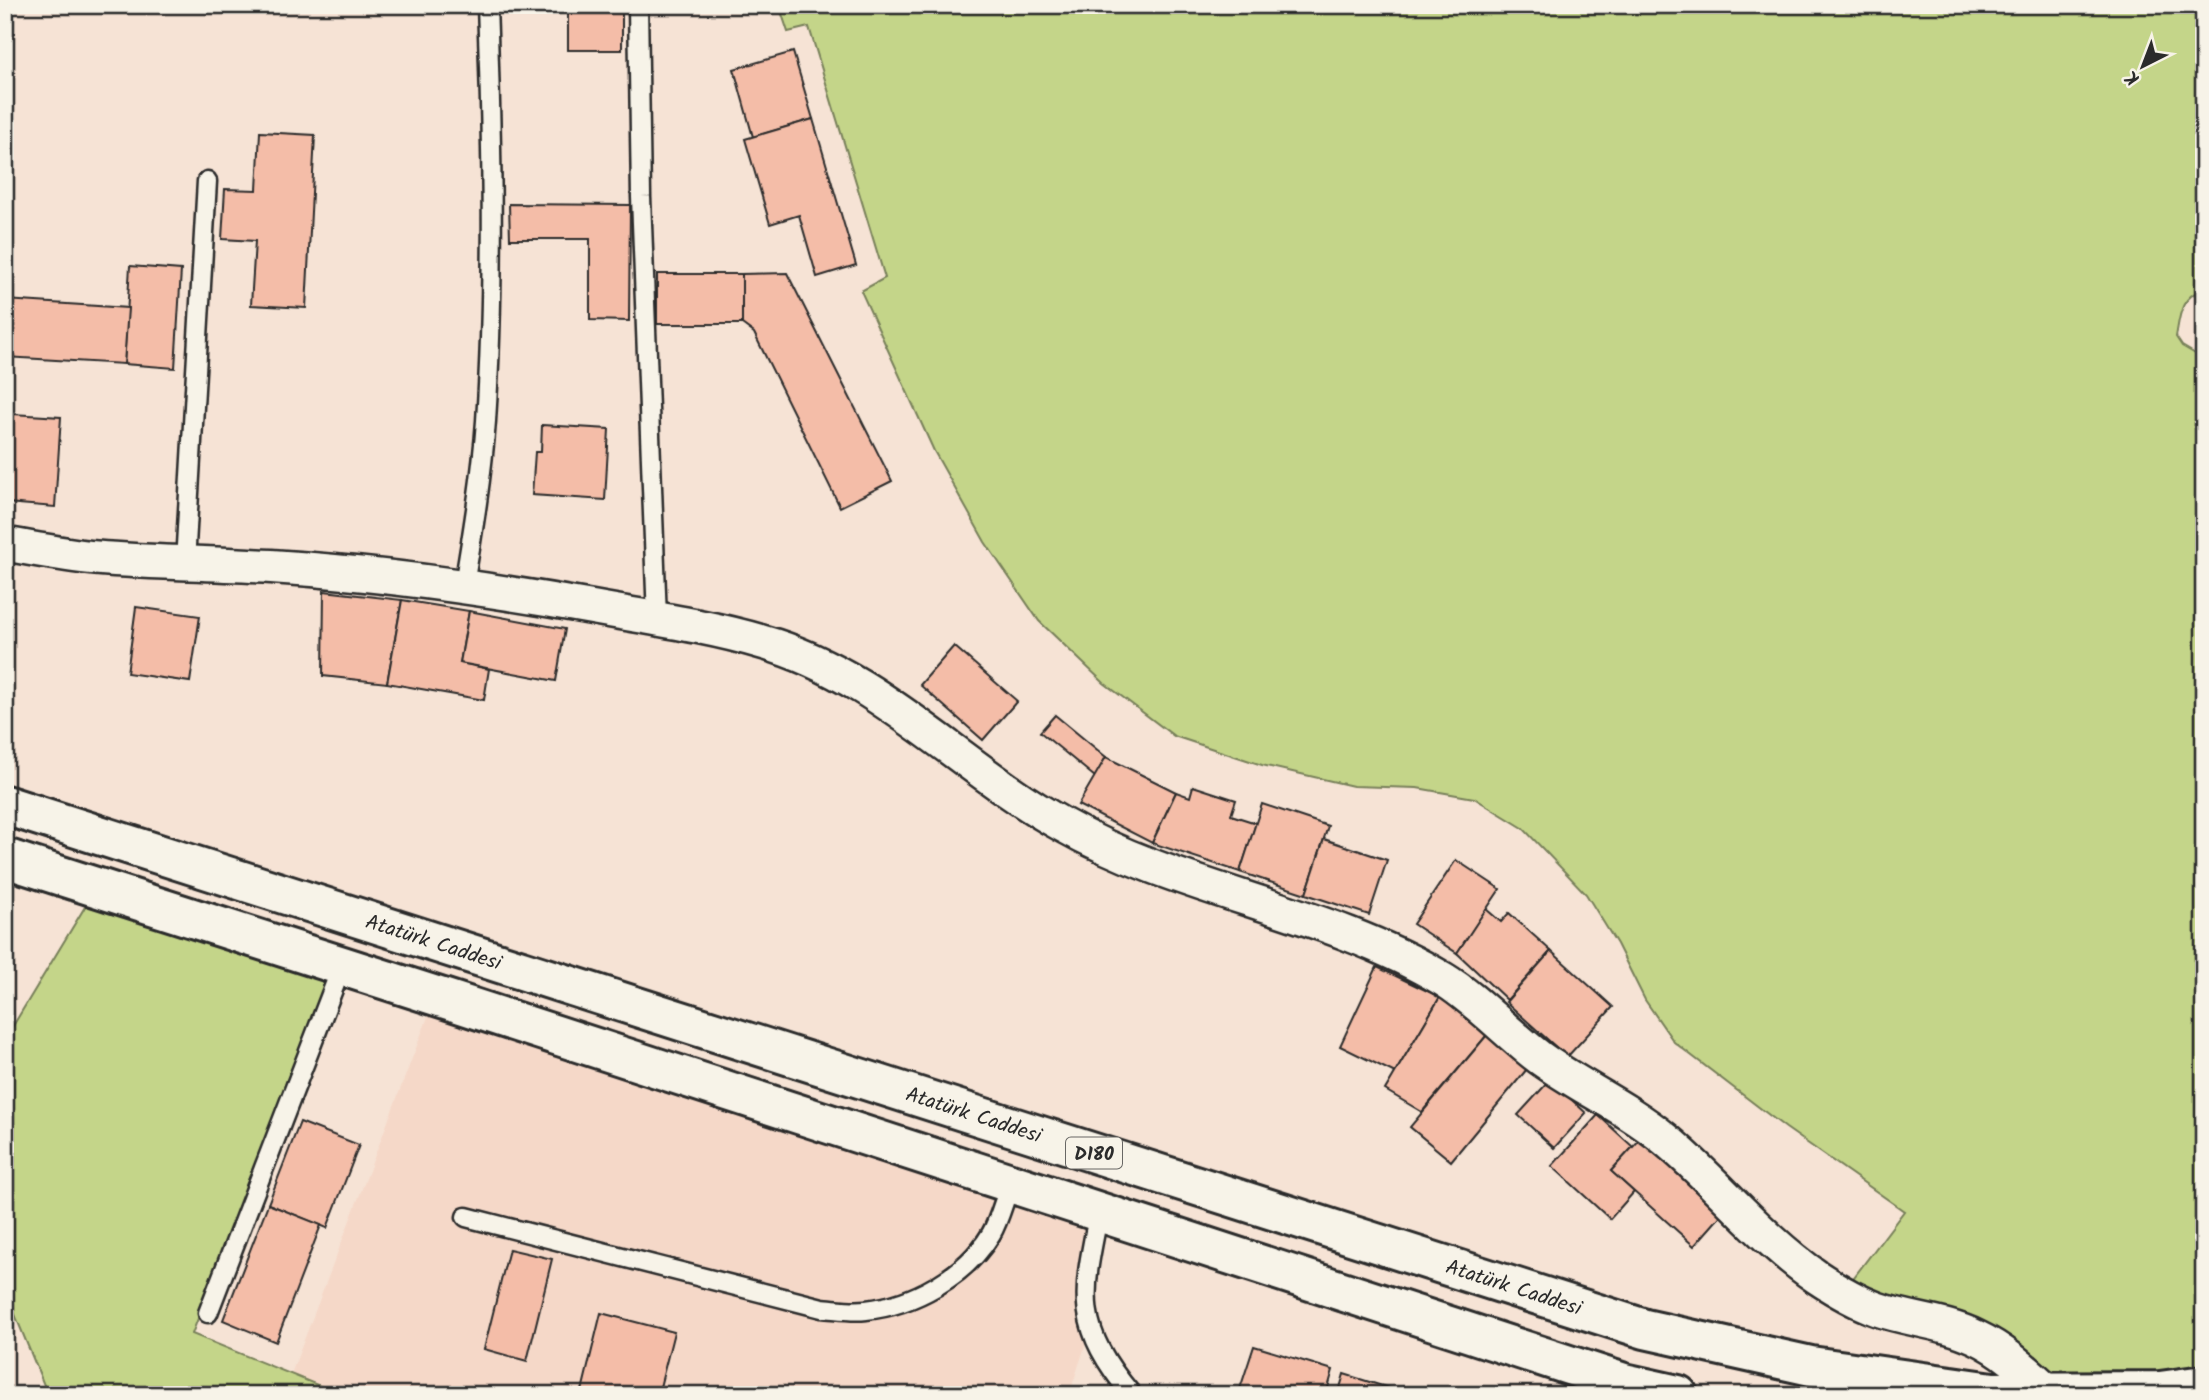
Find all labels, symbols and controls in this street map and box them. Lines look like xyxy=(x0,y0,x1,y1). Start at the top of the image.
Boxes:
north arrow xyxy=(2108,32,2178,102)
text: K xyxy=(2119,62,2147,92)
street label: Atatürk Caddesi xyxy=(361,906,506,981)
street label: Atatürk Caddesi xyxy=(901,1079,1046,1153)
road number: D180 xyxy=(1066,1138,1122,1168)
street label: Atatürk Caddesi xyxy=(1441,1251,1587,1326)

